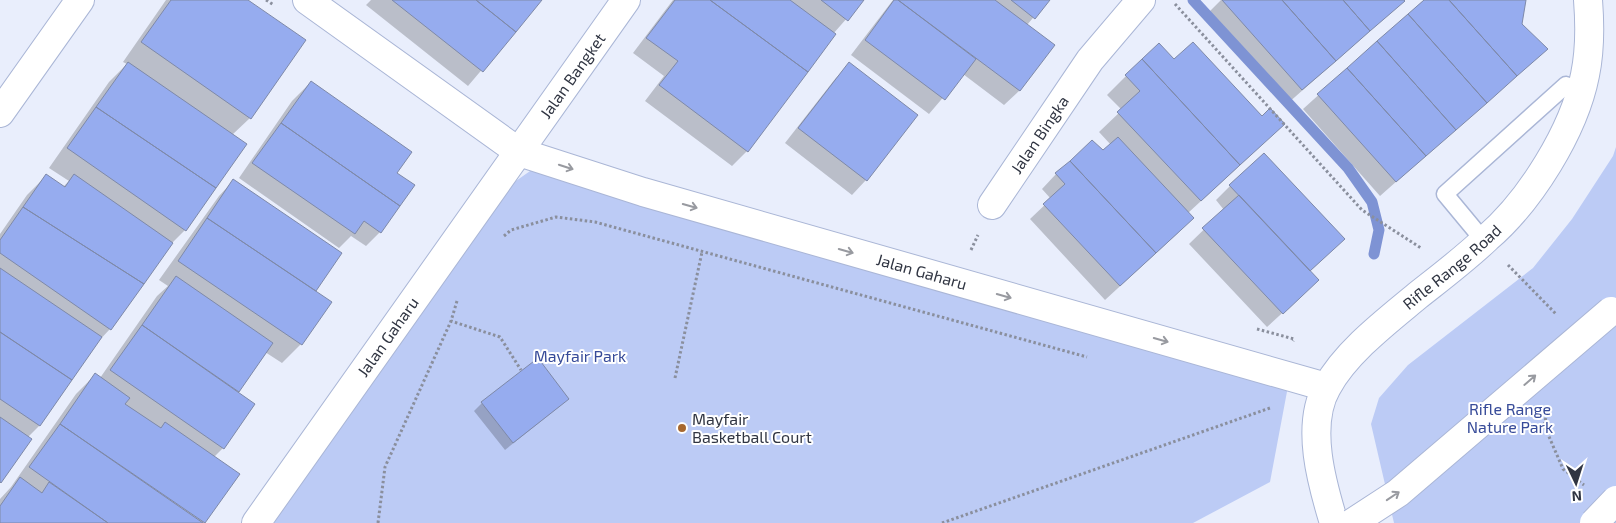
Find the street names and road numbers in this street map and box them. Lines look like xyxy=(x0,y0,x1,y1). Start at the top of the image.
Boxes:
street label: Jalan Bangket xyxy=(535,29,609,122)
street label: Jalan Bingka xyxy=(1006,92,1072,177)
street label: Rifle Range Road xyxy=(1399,220,1505,313)
street label: Jalan Gaharu xyxy=(874,249,969,293)
street label: Jalan Gaharu xyxy=(353,293,422,380)

